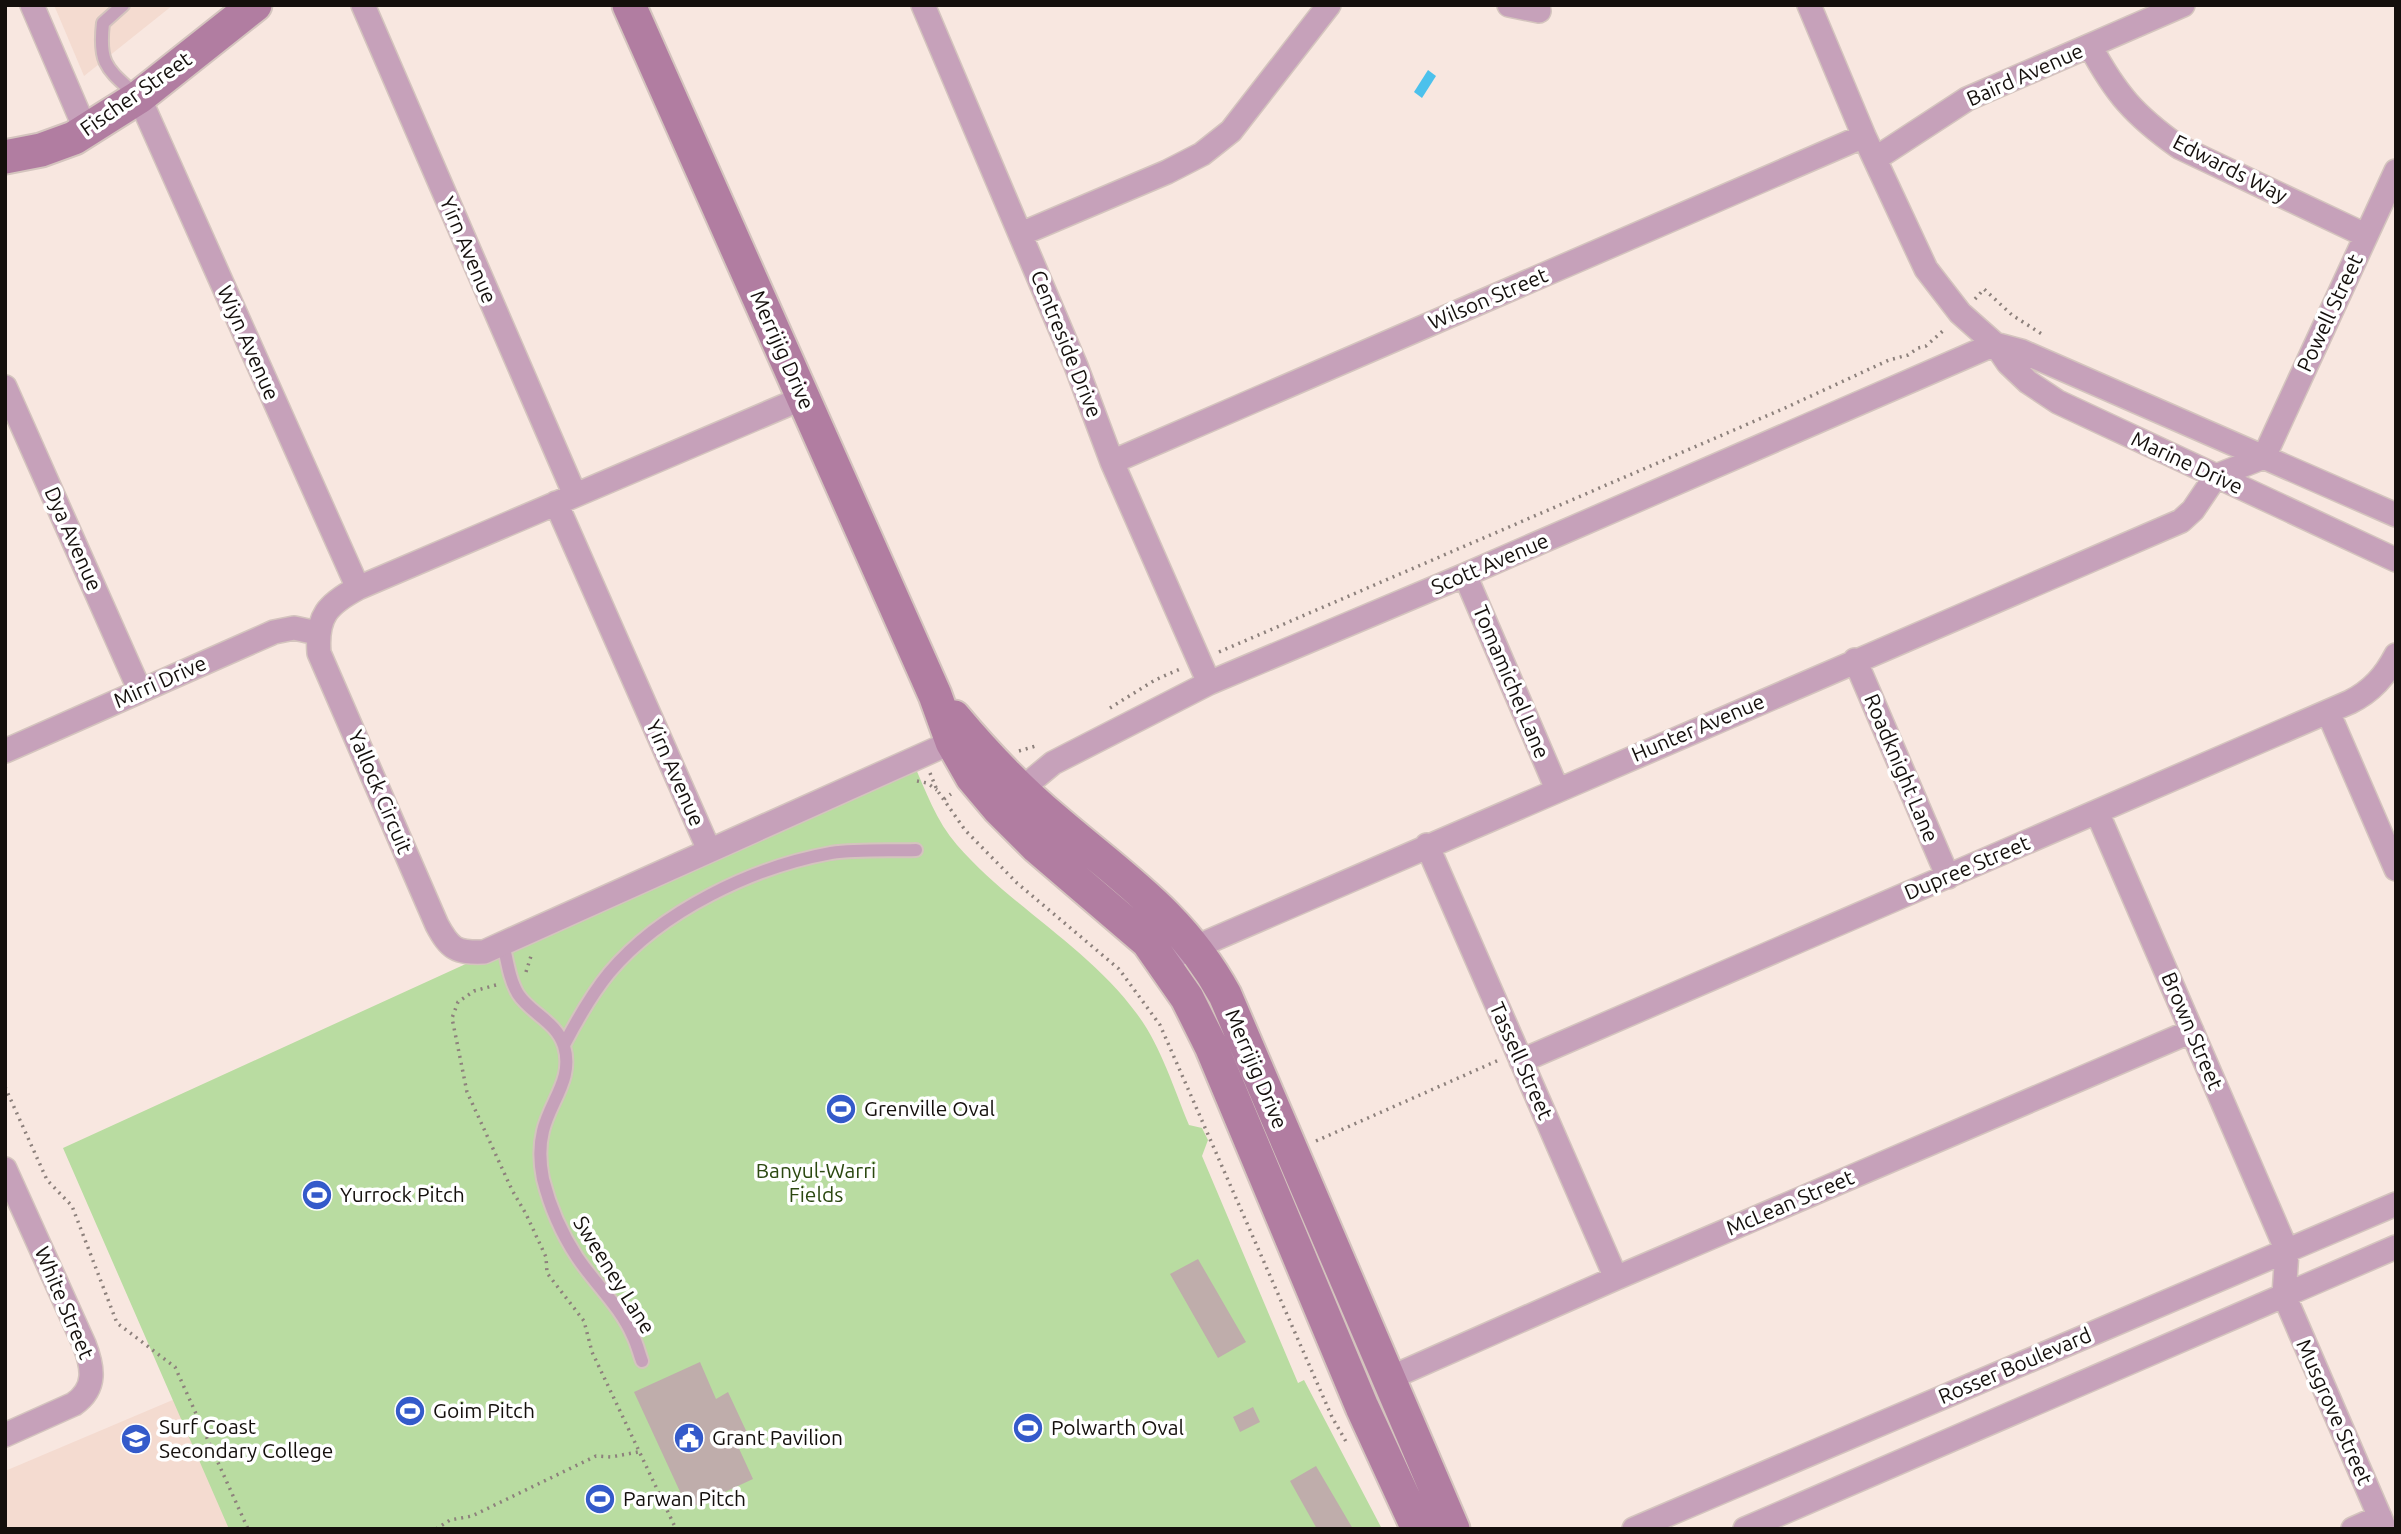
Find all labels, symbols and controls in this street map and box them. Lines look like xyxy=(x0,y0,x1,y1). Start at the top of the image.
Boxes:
street label: Baird Avenue xyxy=(1963,38,2087,110)
street label: Fischer Street xyxy=(75,46,196,140)
street label: Edwards Way xyxy=(2169,129,2292,207)
street label: Yirn Avenue xyxy=(436,193,502,307)
street label: Powell Street xyxy=(2291,250,2367,375)
street label: Wilson Street xyxy=(1424,262,1551,334)
street label: Centreside Drive xyxy=(1026,266,1107,421)
street label: Wiyn Avenue xyxy=(213,282,285,403)
street label: Merrijig Drive xyxy=(746,286,820,413)
street label: Marine Drive xyxy=(2128,426,2247,498)
street label: Dya Avenue xyxy=(40,483,108,594)
street label: Scott Avenue xyxy=(1427,528,1552,599)
street label: Tomamichel Lane xyxy=(1469,602,1555,762)
street label: Mirri Drive xyxy=(110,650,210,712)
street label: Hunter Avenue xyxy=(1628,688,1768,766)
street label: Roadknight Lane xyxy=(1860,690,1944,845)
street label: Yirn Avenue xyxy=(642,716,710,829)
street label: Yallock Circuit xyxy=(344,726,418,857)
street label: Dupree Street xyxy=(1900,830,2033,904)
street label: Brown Street xyxy=(2157,968,2228,1093)
street label: Tassell Street xyxy=(1485,998,1558,1123)
street label: Merrijig Drive xyxy=(1221,1005,1293,1132)
sports icon: Grenville Oval xyxy=(824,1092,858,1126)
place label: Grenville Oval xyxy=(864,1096,995,1120)
park label: Banyul-Warri Fields xyxy=(756,1158,876,1206)
street label: McLean Street xyxy=(1722,1164,1857,1240)
sports icon: Yurrock Pitch xyxy=(300,1178,334,1212)
place label: Yurrock Pitch xyxy=(340,1182,465,1206)
street label: Sweeney Lane xyxy=(569,1211,661,1338)
street label: White Street xyxy=(30,1243,99,1362)
street label: Rosser Boulevard xyxy=(1934,1322,2095,1408)
street label: Musgrove Street xyxy=(2292,1335,2378,1488)
sports icon: Goim Pitch xyxy=(393,1394,427,1428)
place label: Goim Pitch xyxy=(433,1398,535,1422)
sports icon: Polwarth Oval xyxy=(1011,1411,1045,1445)
place label: Surf Coast Secondary College xyxy=(159,1414,333,1462)
place label: Polwarth Oval xyxy=(1051,1415,1184,1439)
public building icon: Grant Pavilion xyxy=(672,1421,706,1455)
school or university icon: Surf Coast Secondary College xyxy=(119,1422,153,1456)
place label: Grant Pavilion xyxy=(712,1425,843,1449)
sports icon: Parwan Pitch xyxy=(583,1482,617,1516)
place label: Parwan Pitch xyxy=(623,1486,746,1510)

